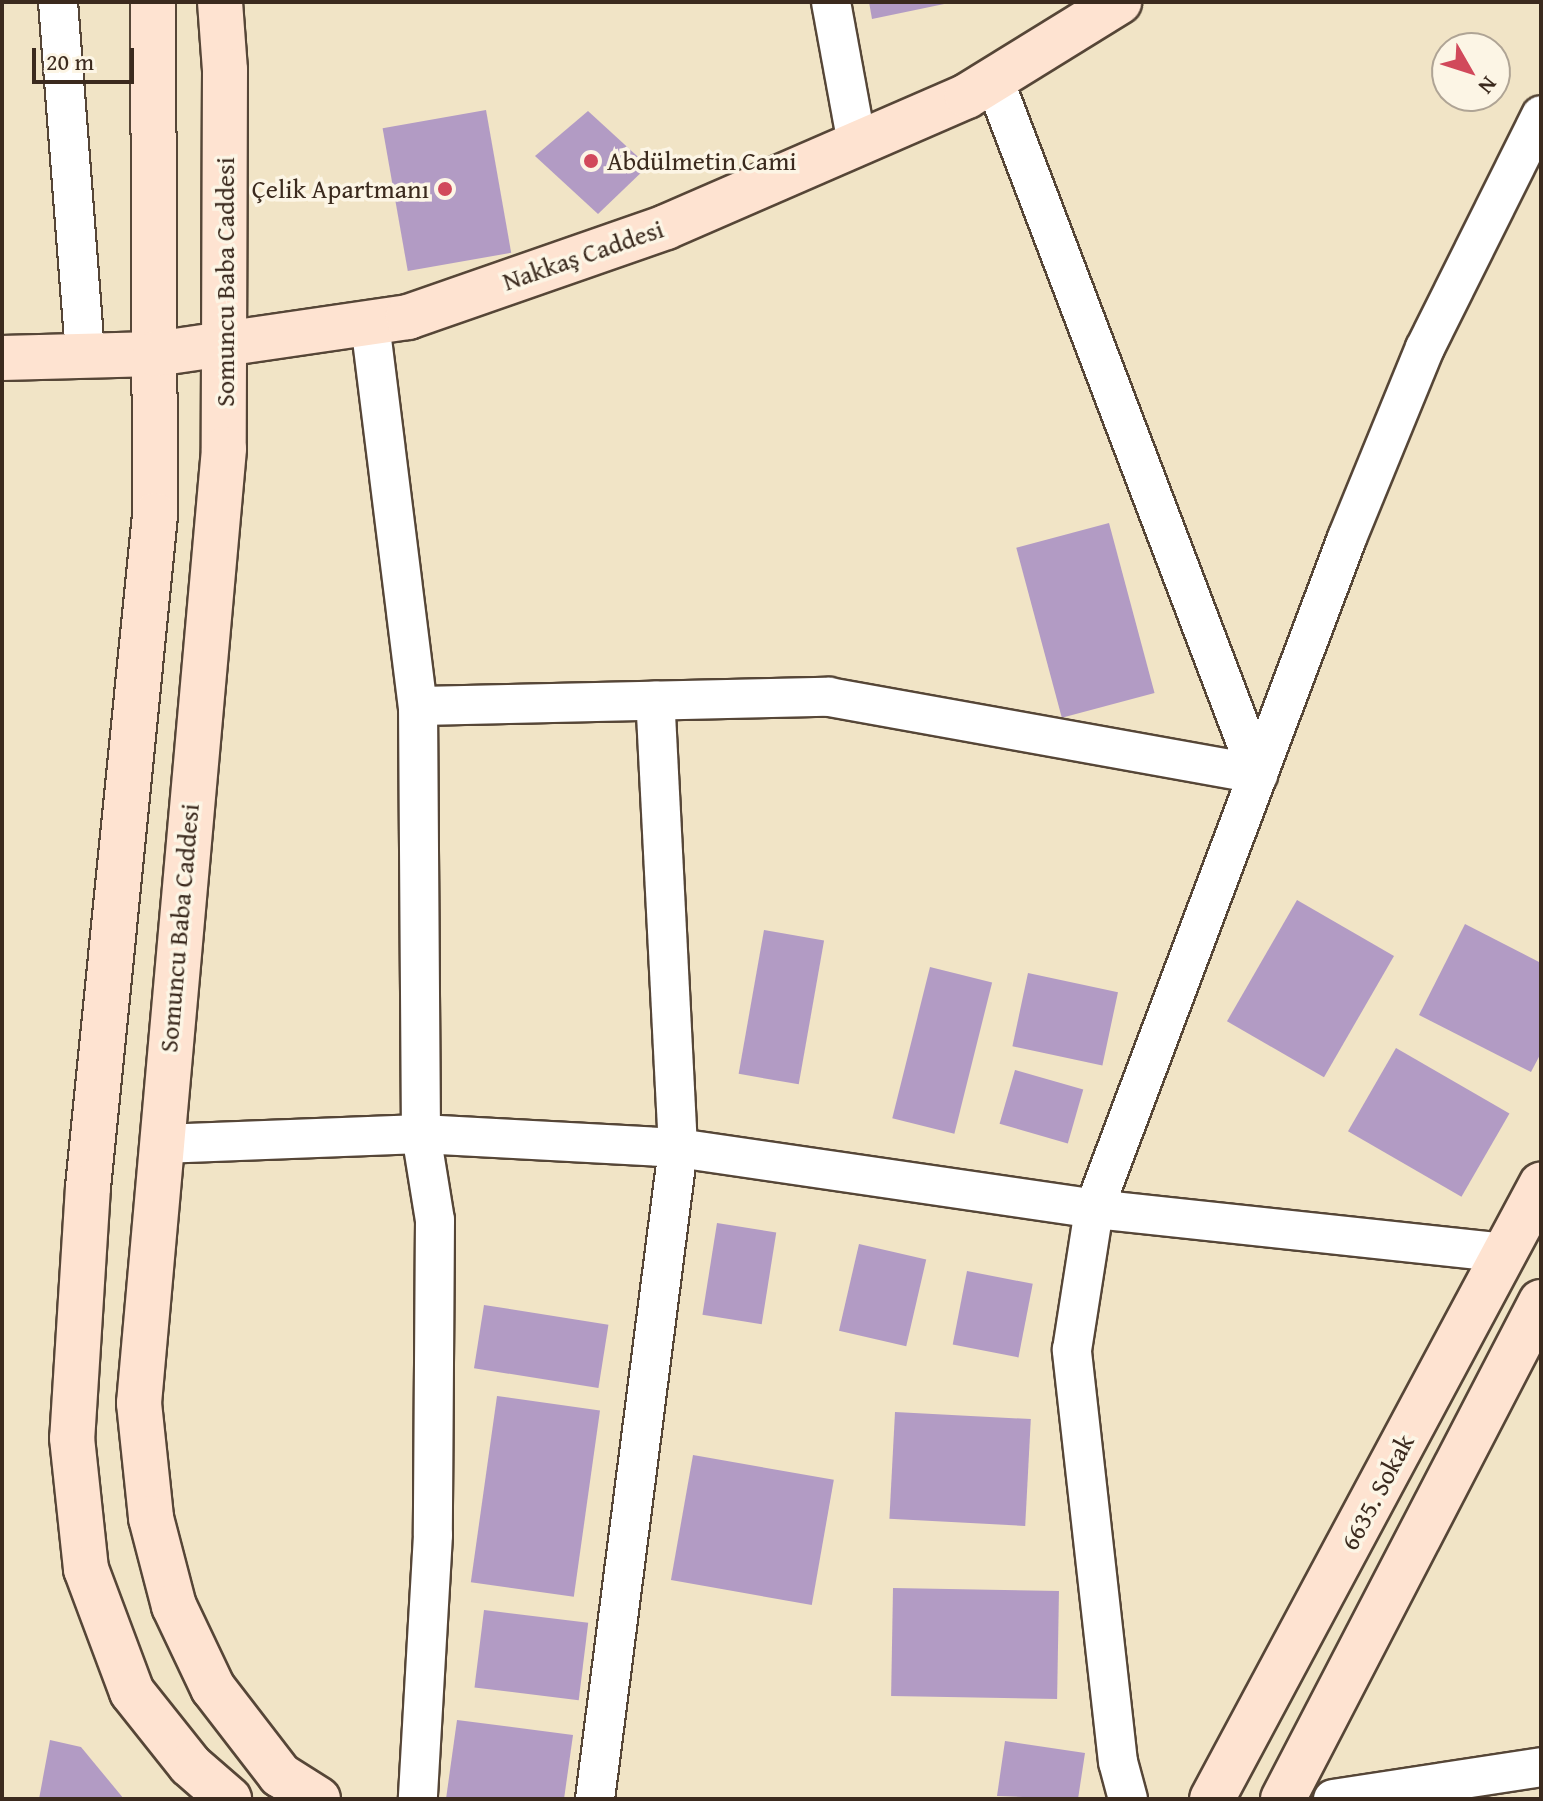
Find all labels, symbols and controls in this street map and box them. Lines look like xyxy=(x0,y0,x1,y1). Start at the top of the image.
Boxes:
scale bar xyxy=(36,32,138,82)
north arrow xyxy=(1431,32,1511,112)
text: 20 m xyxy=(46,44,94,79)
text: N xyxy=(1471,70,1505,102)
place label: Abdülmetin Cami xyxy=(607,145,797,177)
marker: Abdülmetin Cami xyxy=(582,152,600,170)
street label: Somuncu Baba Caddesi xyxy=(209,157,241,407)
place label: Çelik Apartmanı xyxy=(252,173,429,205)
marker: Çelik Apartmanı xyxy=(436,180,454,198)
street label: Nakkaş Caddesi xyxy=(498,213,668,297)
street label: Somuncu Baba Caddesi xyxy=(153,802,205,1054)
street label: 6635. Sokak xyxy=(1333,1429,1421,1555)

